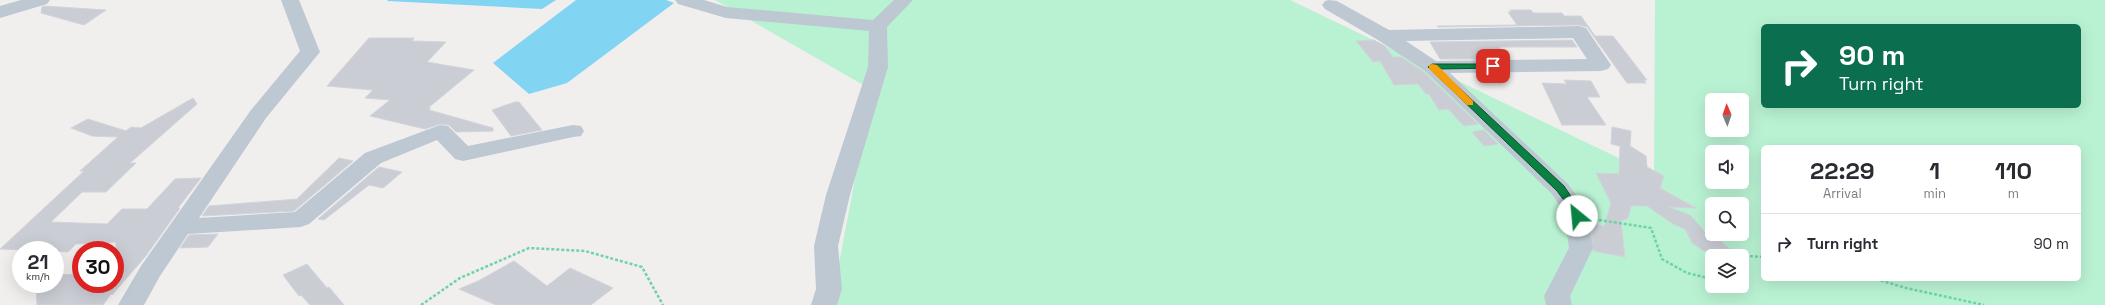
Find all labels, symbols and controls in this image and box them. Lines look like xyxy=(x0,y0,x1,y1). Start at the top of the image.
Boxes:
text: 90 m xyxy=(1839,37,1905,73)
icon: right xyxy=(1773,40,1825,92)
pin xyxy=(1476,49,1510,83)
icon: arrive xyxy=(1482,55,1504,77)
text: Turn right xyxy=(1839,72,1923,95)
north arrow xyxy=(1705,93,1749,137)
map controls xyxy=(1705,93,1749,293)
button: sound xyxy=(1705,145,1749,189)
text: 22:29 xyxy=(1810,155,1875,186)
text: 1 xyxy=(1929,155,1940,186)
text: 110 xyxy=(1995,155,2032,186)
text: Arrival xyxy=(1823,185,1862,202)
text: min xyxy=(1924,185,1946,202)
text: m xyxy=(2008,185,2019,202)
position arrow xyxy=(1556,195,1598,237)
button: search xyxy=(1705,197,1749,241)
icon: right xyxy=(1773,233,1795,255)
text: Turn right xyxy=(1807,234,1878,253)
text: 90 m xyxy=(2033,234,2069,253)
speed limit sign: 30 xyxy=(72,241,124,293)
text: 21 xyxy=(28,249,48,275)
button: layers xyxy=(1705,249,1749,293)
text: km/h xyxy=(26,270,50,283)

